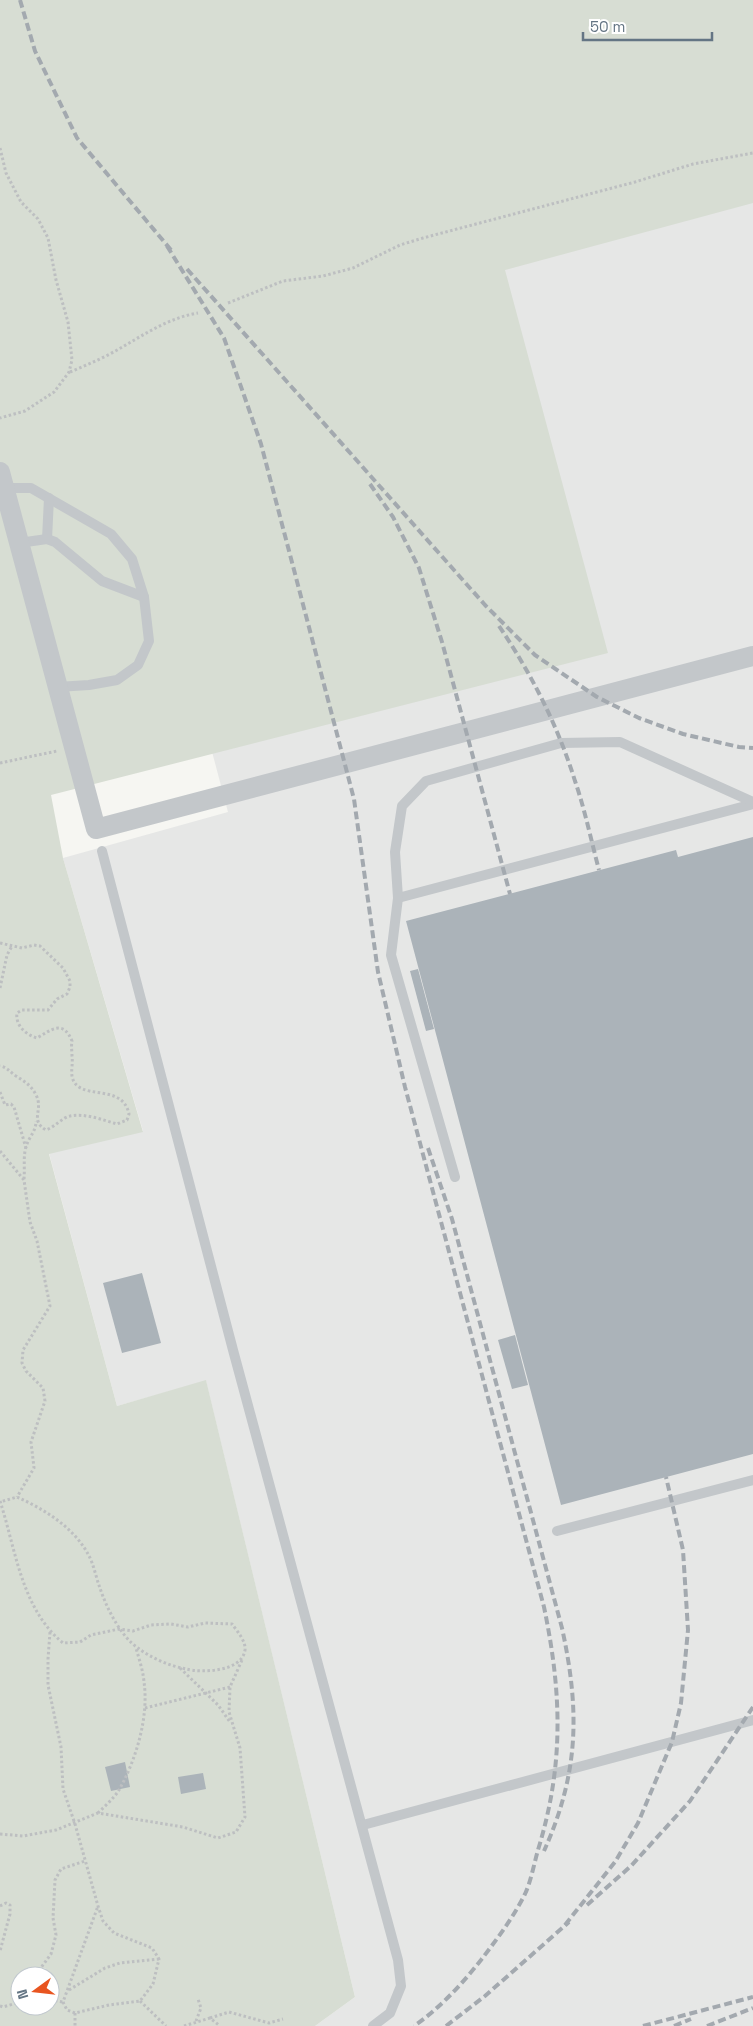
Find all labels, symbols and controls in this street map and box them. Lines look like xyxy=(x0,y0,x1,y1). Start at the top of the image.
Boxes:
scale bar xyxy=(583,10,712,42)
text: 50 m xyxy=(590,17,625,36)
north arrow xyxy=(10,1966,60,2016)
text: N xyxy=(13,1987,32,2001)

